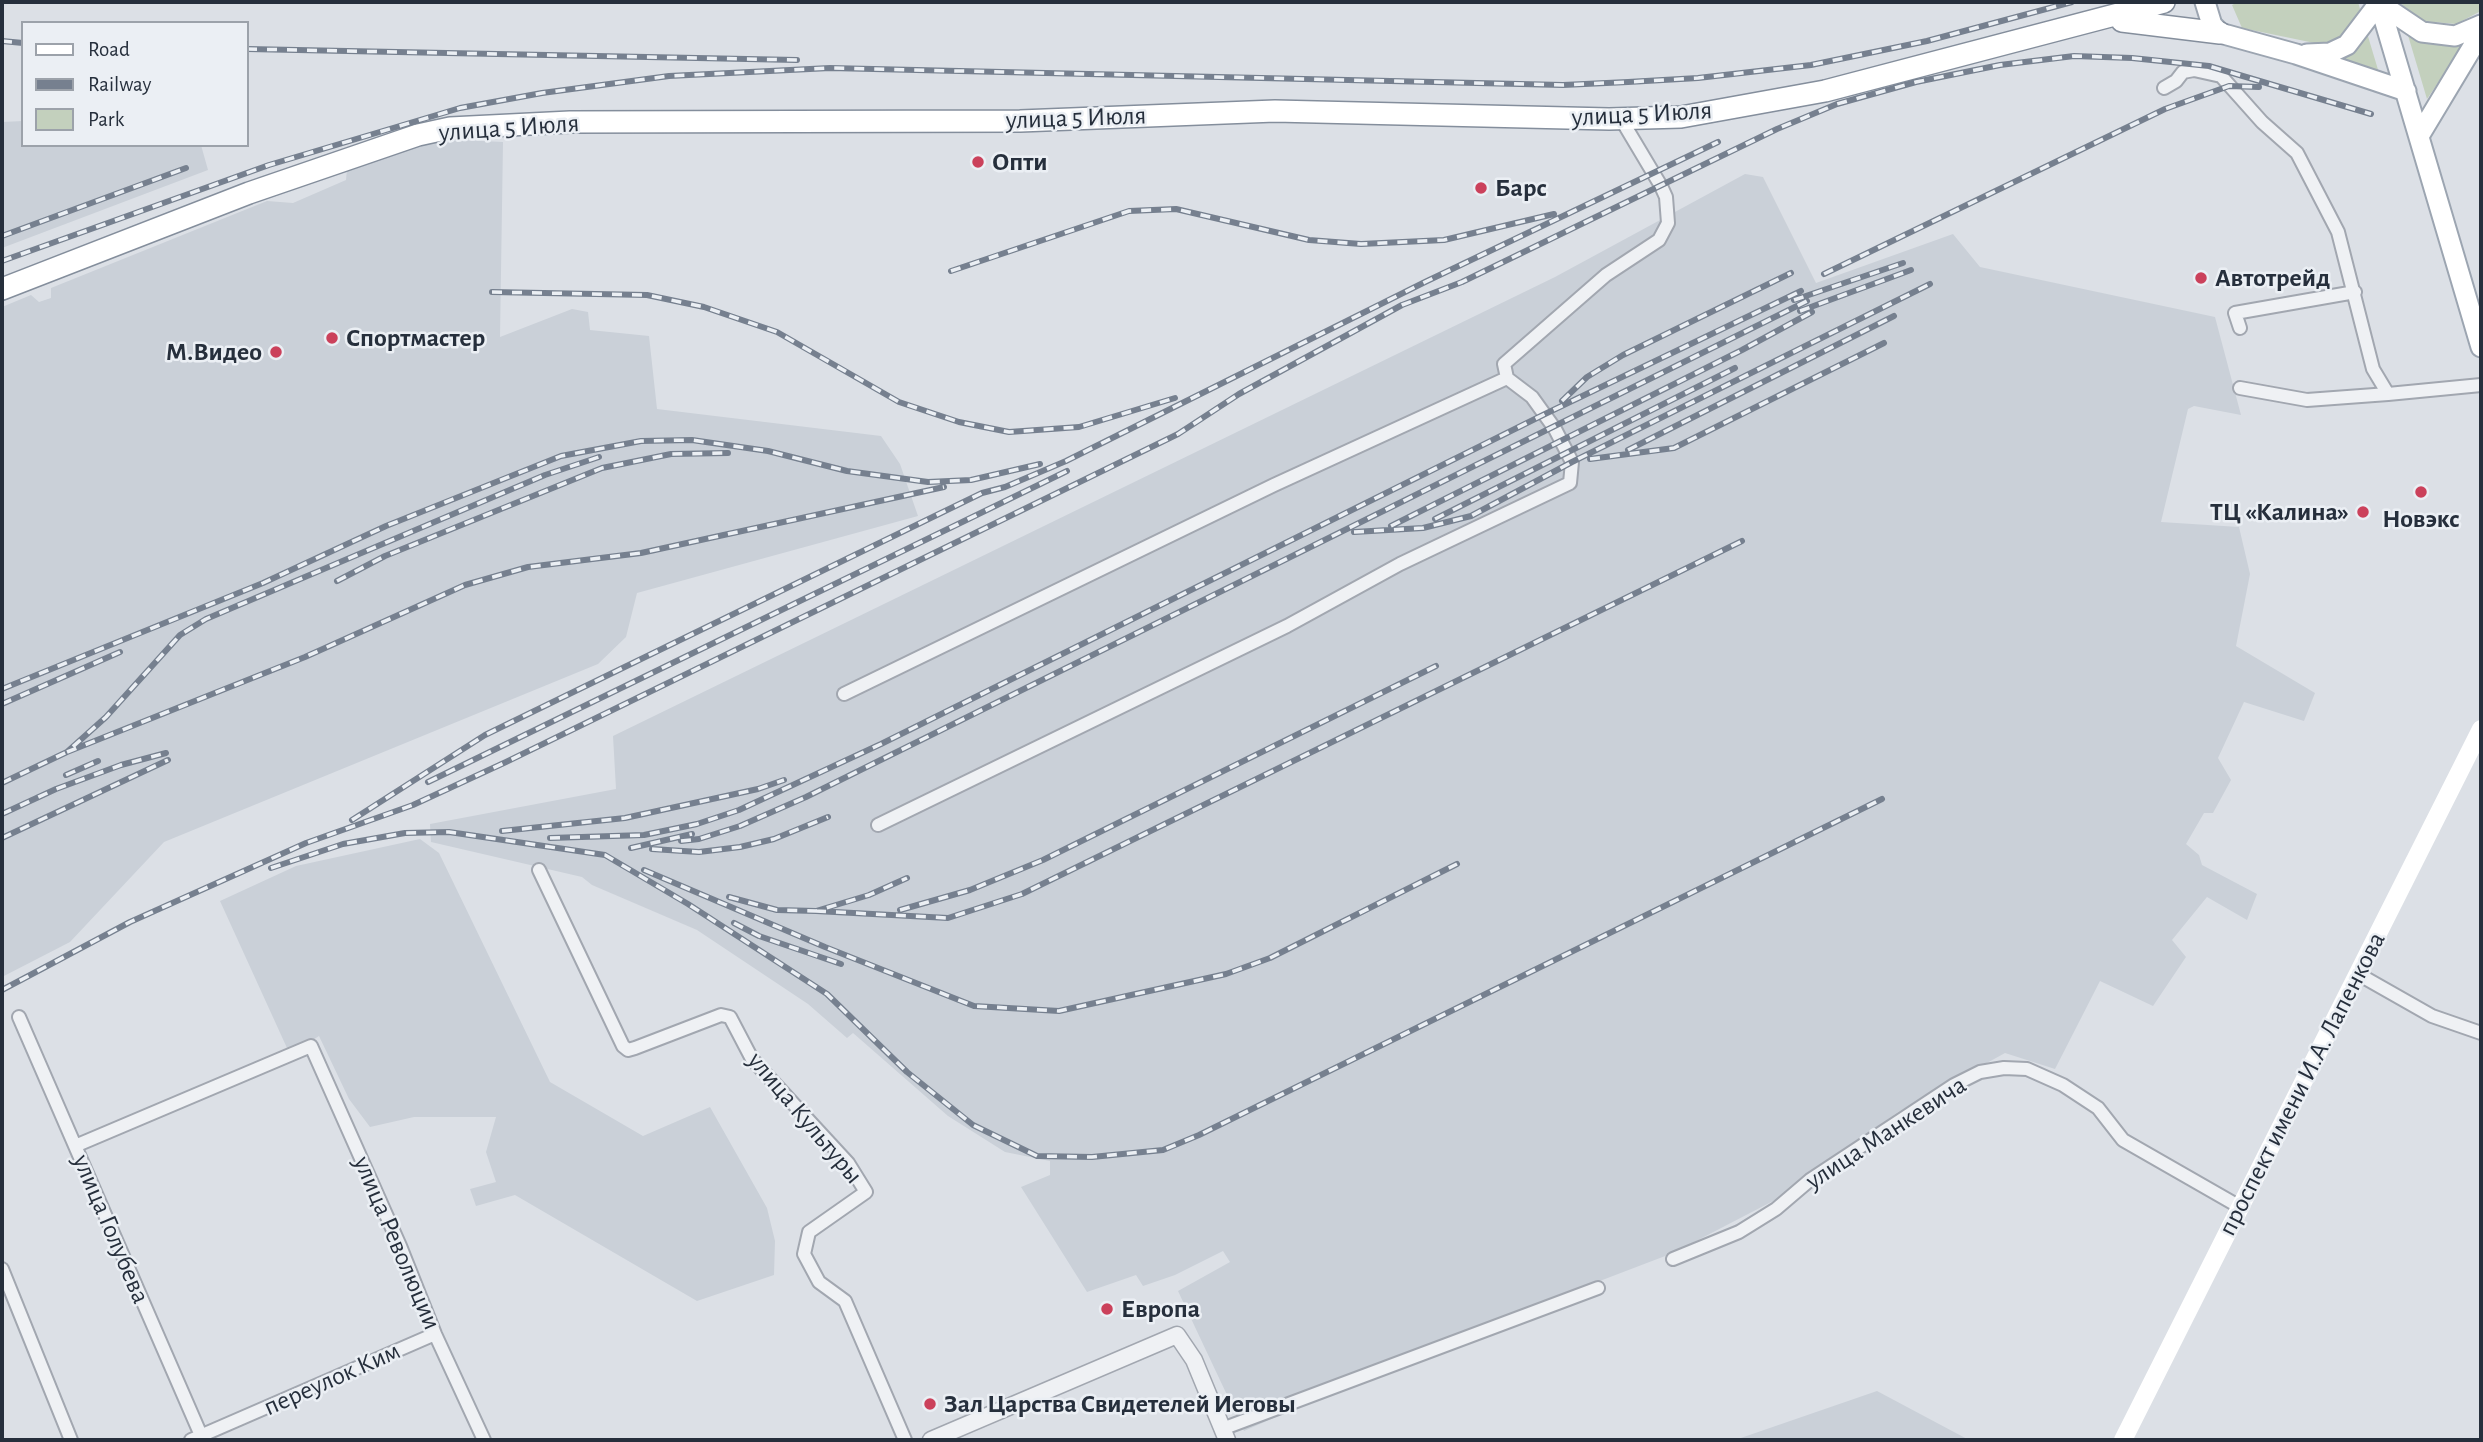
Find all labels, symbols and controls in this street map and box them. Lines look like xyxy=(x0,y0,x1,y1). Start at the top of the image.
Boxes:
legend xyxy=(21,21,248,147)
text: Road xyxy=(88,39,130,60)
text: Railway xyxy=(88,74,151,95)
street label: улица 5 Июля xyxy=(1571,95,1713,133)
street label: улица 5 Июля xyxy=(1005,100,1147,136)
street label: улица 5 Июля xyxy=(438,108,580,148)
text: Park xyxy=(88,109,124,130)
place label: Опти xyxy=(992,146,1048,178)
marker: Опти xyxy=(970,154,986,170)
place label: Барс xyxy=(1495,172,1547,204)
marker: Барс xyxy=(1473,180,1489,196)
place label: Автотрейд xyxy=(2215,262,2330,294)
marker: Автотрейд xyxy=(2193,270,2209,286)
place label: Спортмастер xyxy=(346,322,485,354)
marker: Спортмастер xyxy=(324,330,340,346)
place label: М.Видео xyxy=(166,336,262,368)
marker: М.Видео xyxy=(268,344,284,360)
marker: Новэкс xyxy=(2413,484,2429,500)
place label: ТЦ «Калина» xyxy=(2210,496,2349,528)
place label: Новэкс xyxy=(2382,503,2460,535)
marker: ТЦ «Калина» xyxy=(2355,504,2371,520)
street label: проспект имени И.А. Лапенкова xyxy=(2212,927,2392,1241)
street label: улица Культуры xyxy=(741,1046,869,1190)
street label: улица Манкевича xyxy=(1800,1069,1972,1197)
street label: улица Голубева xyxy=(66,1150,156,1308)
street label: улица Революции xyxy=(346,1151,448,1335)
place label: Европа xyxy=(1121,1293,1200,1325)
marker: Европа xyxy=(1099,1301,1115,1317)
street label: переулок Ким xyxy=(259,1335,405,1423)
place label: Зал Царства Свидетелей Иеговы xyxy=(944,1388,1296,1420)
marker: Зал Царства Свидетелей Иеговы xyxy=(922,1396,938,1412)

